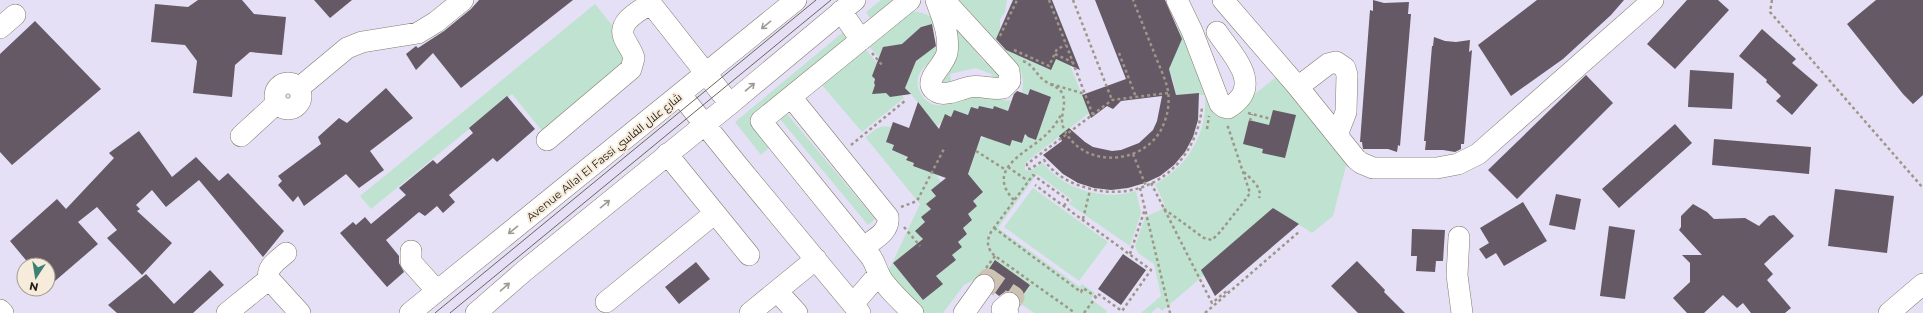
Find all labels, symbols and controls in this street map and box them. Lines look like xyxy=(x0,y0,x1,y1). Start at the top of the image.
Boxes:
one-way arrow xyxy=(761,20,772,29)
one-way arrow xyxy=(745,83,755,92)
street label: Avenue Allal El Fassi شارع علال الفاسي xyxy=(523,90,685,225)
one-way arrow xyxy=(600,200,611,209)
one-way arrow xyxy=(507,225,518,234)
north arrow xyxy=(16,257,56,297)
text: N xyxy=(28,279,40,295)
one-way arrow xyxy=(500,283,510,292)

